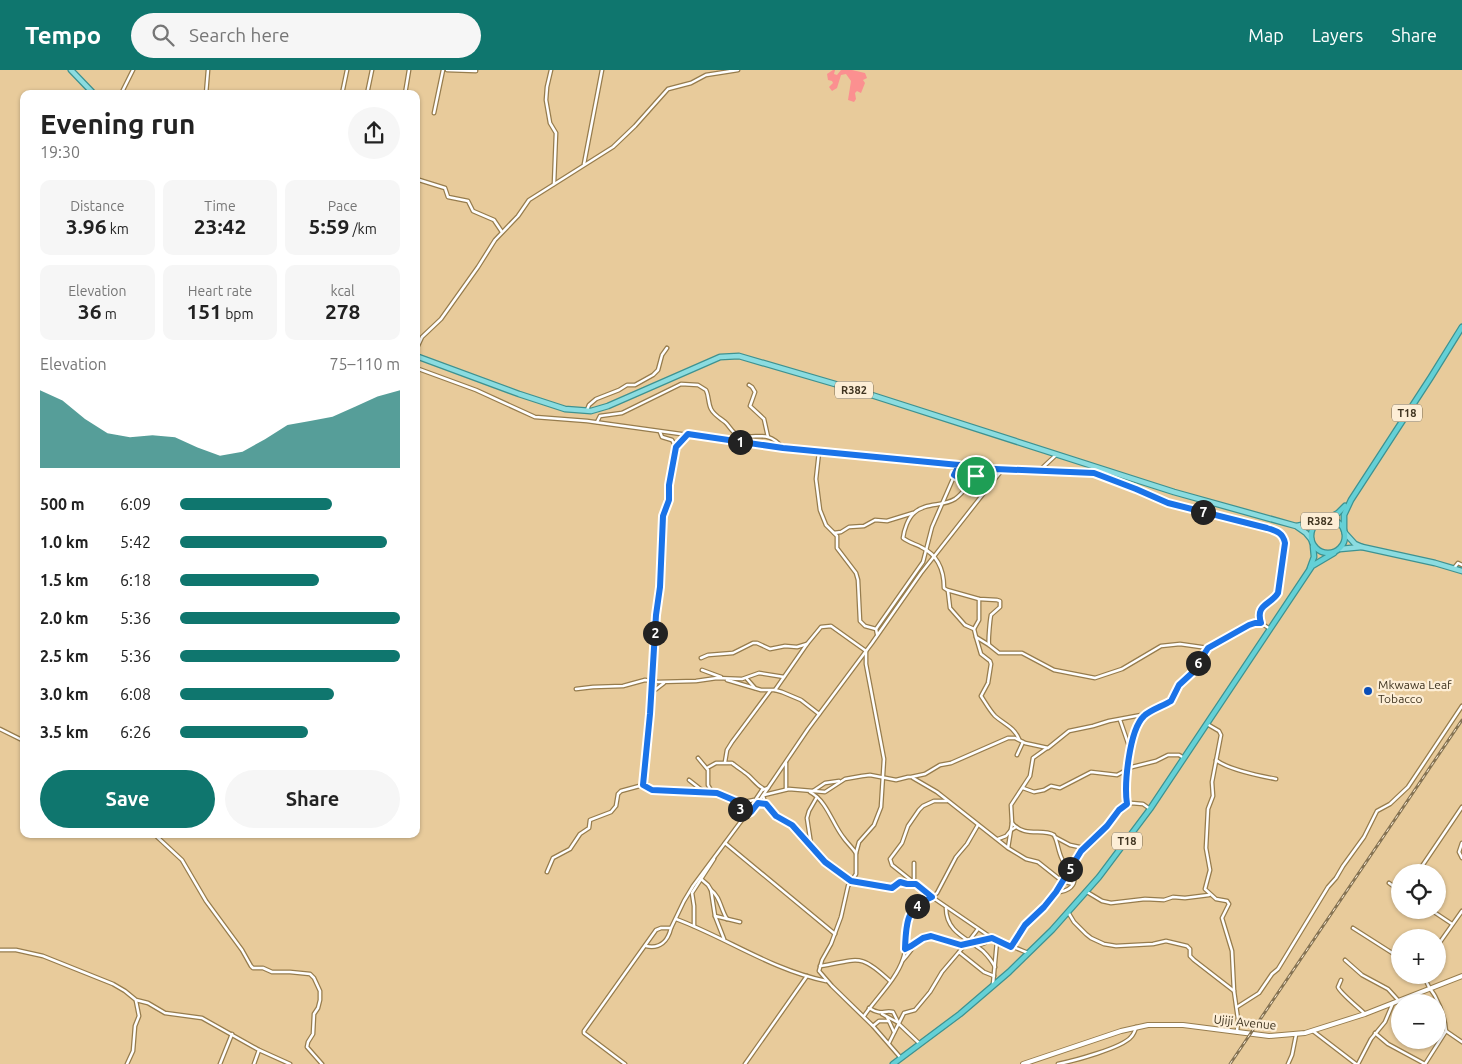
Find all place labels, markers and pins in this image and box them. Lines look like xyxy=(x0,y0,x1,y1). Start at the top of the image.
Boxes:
pin: 1 xyxy=(728,430,752,454)
pin xyxy=(955,455,997,497)
pin: 7 xyxy=(1190,500,1216,524)
pin: 2 xyxy=(642,620,668,646)
pin: 6 xyxy=(1186,650,1210,676)
place label: Mkwawa Leaf Tobacco xyxy=(1378,678,1452,705)
marker: Mkwawa Leaf Tobacco xyxy=(1362,685,1374,697)
pin: 3 xyxy=(728,796,752,822)
pin: 5 xyxy=(1058,856,1082,882)
pin: 4 xyxy=(904,894,930,918)

